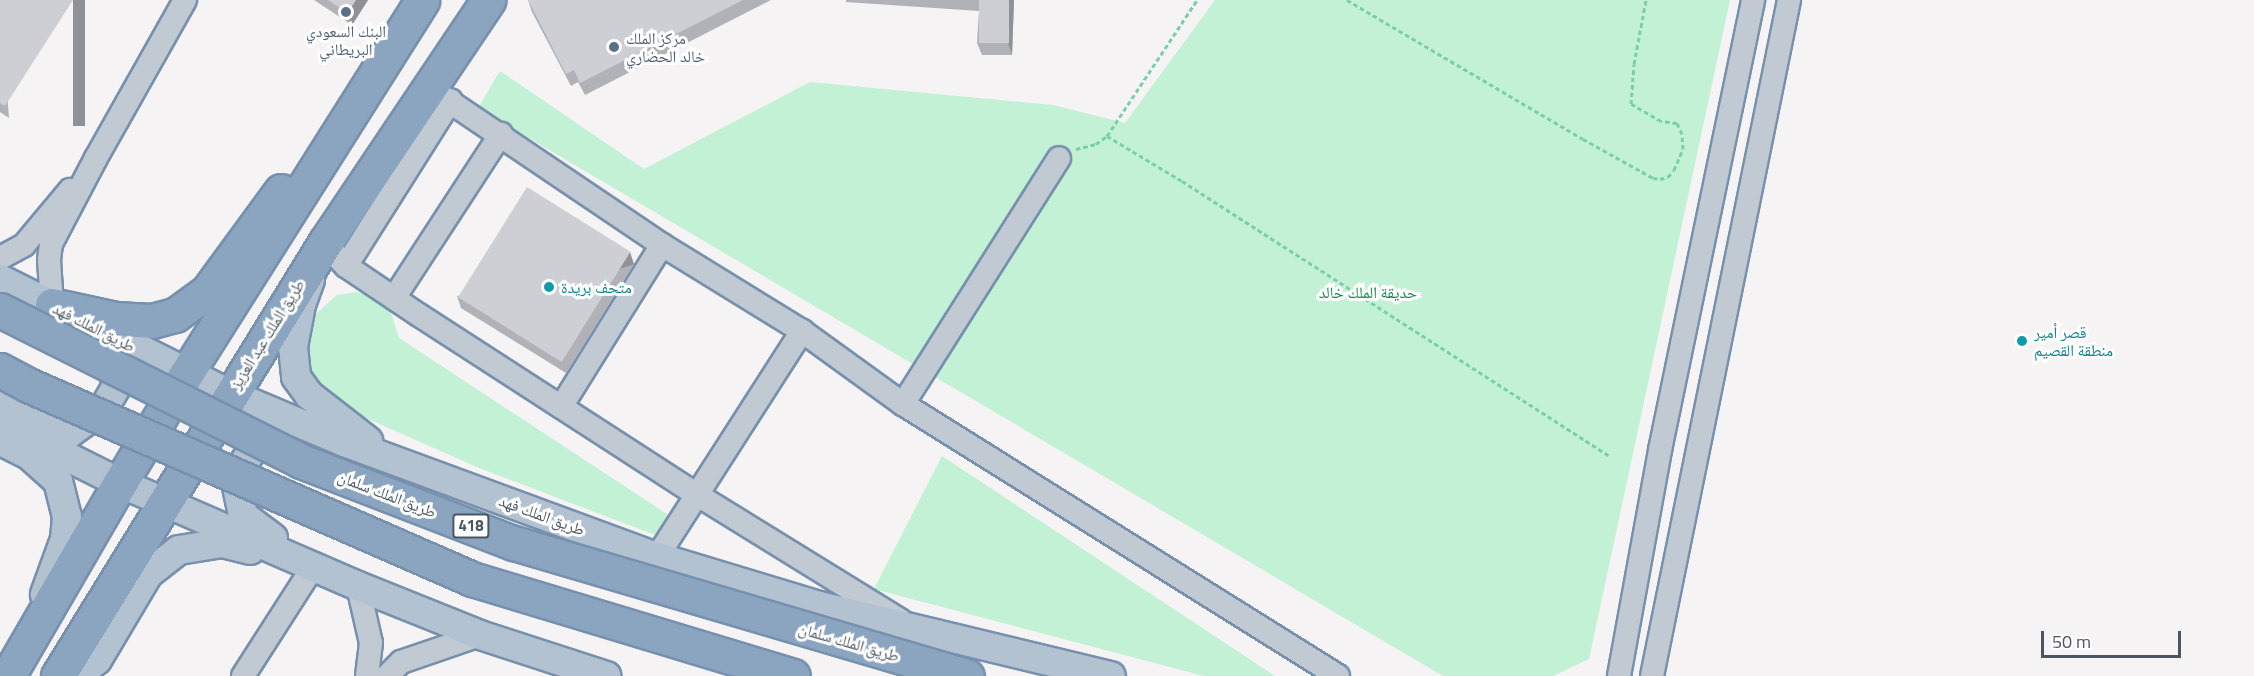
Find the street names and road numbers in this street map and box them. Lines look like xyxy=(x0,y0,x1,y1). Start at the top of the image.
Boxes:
street label: طريق الملك عبد العزيز xyxy=(226,276,308,392)
street label: طريق الملك فهد xyxy=(50,298,138,356)
street label: طريق الملك سلمان xyxy=(335,466,439,522)
street label: طريق الملك فهد xyxy=(497,491,587,539)
road number: 418 xyxy=(452,514,490,538)
street label: طريق الملك سلمان xyxy=(796,618,902,666)

